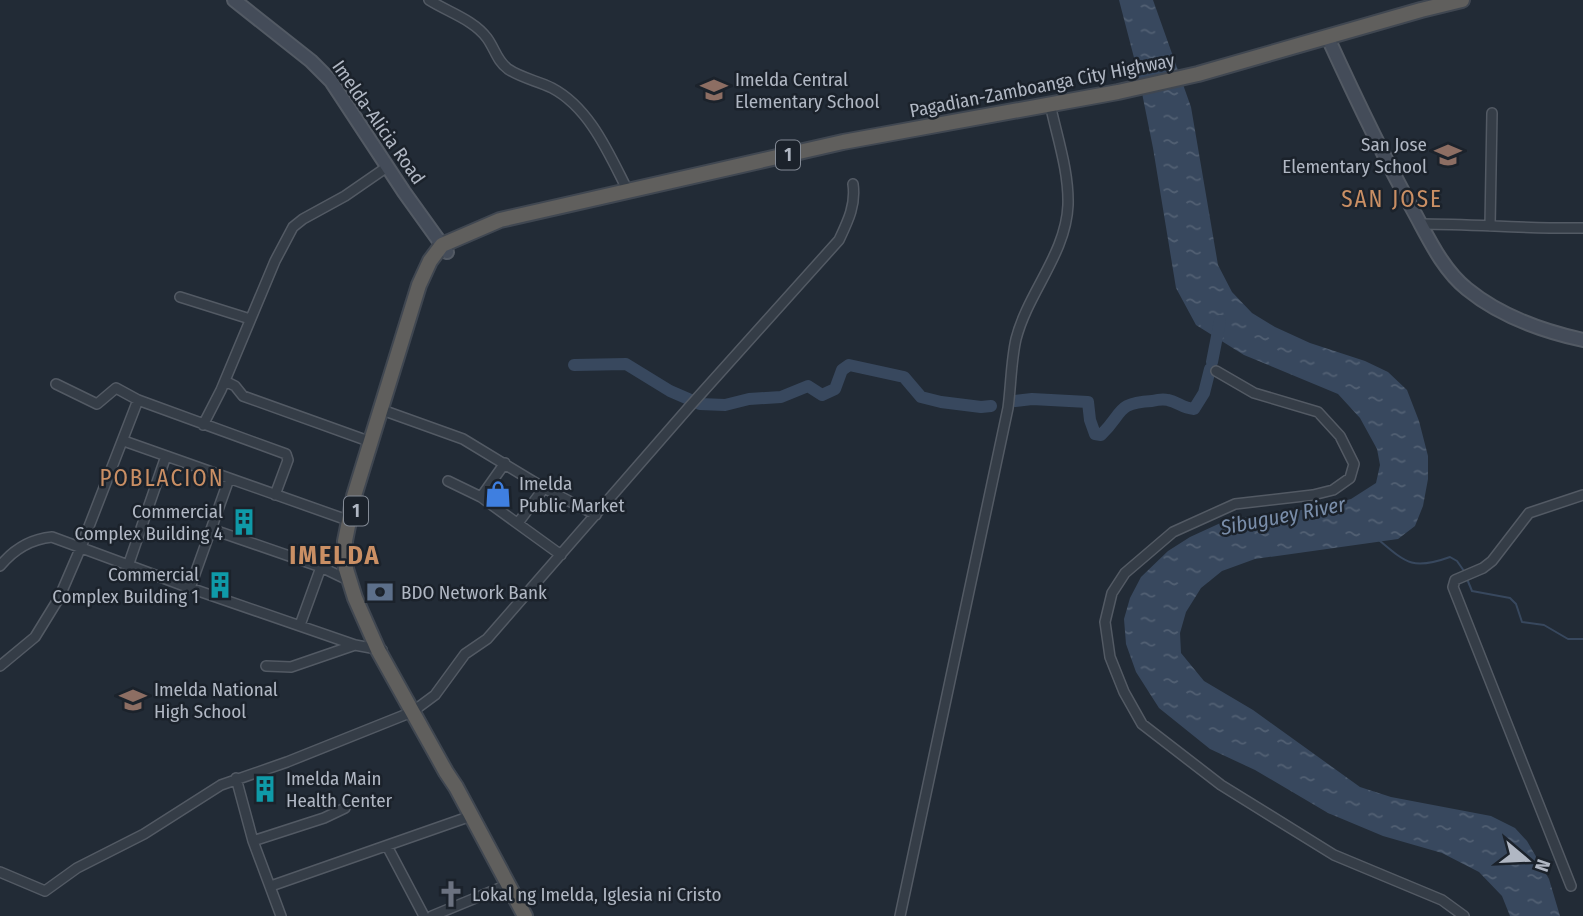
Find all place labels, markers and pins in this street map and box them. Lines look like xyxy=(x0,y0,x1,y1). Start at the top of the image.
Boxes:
place label: Imelda Central Elementary School xyxy=(735,68,880,113)
school or university icon: Imelda Central Elementary School xyxy=(699,75,729,105)
place label: San Jose Elementary School xyxy=(1282,133,1427,178)
school or university icon: San Jose Elementary School xyxy=(1433,140,1463,170)
place label: Imelda Public Market xyxy=(519,472,625,517)
shop icon: Imelda Public Market xyxy=(483,479,513,509)
place label: Commercial Complex Building 4 xyxy=(74,500,223,545)
building icon: Commercial Complex Building 4 xyxy=(229,507,259,537)
place label: Commercial Complex Building 1 xyxy=(52,563,199,608)
building icon: Commercial Complex Building 1 xyxy=(205,570,235,600)
bank icon: BDO Network Bank xyxy=(365,577,395,607)
place label: BDO Network Bank xyxy=(401,581,547,604)
place label: Imelda National High School xyxy=(154,678,278,723)
school or university icon: Imelda National High School xyxy=(118,685,148,715)
place label: Imelda Main Health Center xyxy=(286,767,393,812)
building icon: Imelda Main Health Center xyxy=(250,774,280,804)
church icon: Lokal ng Imelda, Iglesia ni Cristo xyxy=(436,879,466,909)
place label: Lokal ng Imelda, Iglesia ni Cristo xyxy=(472,883,721,906)

